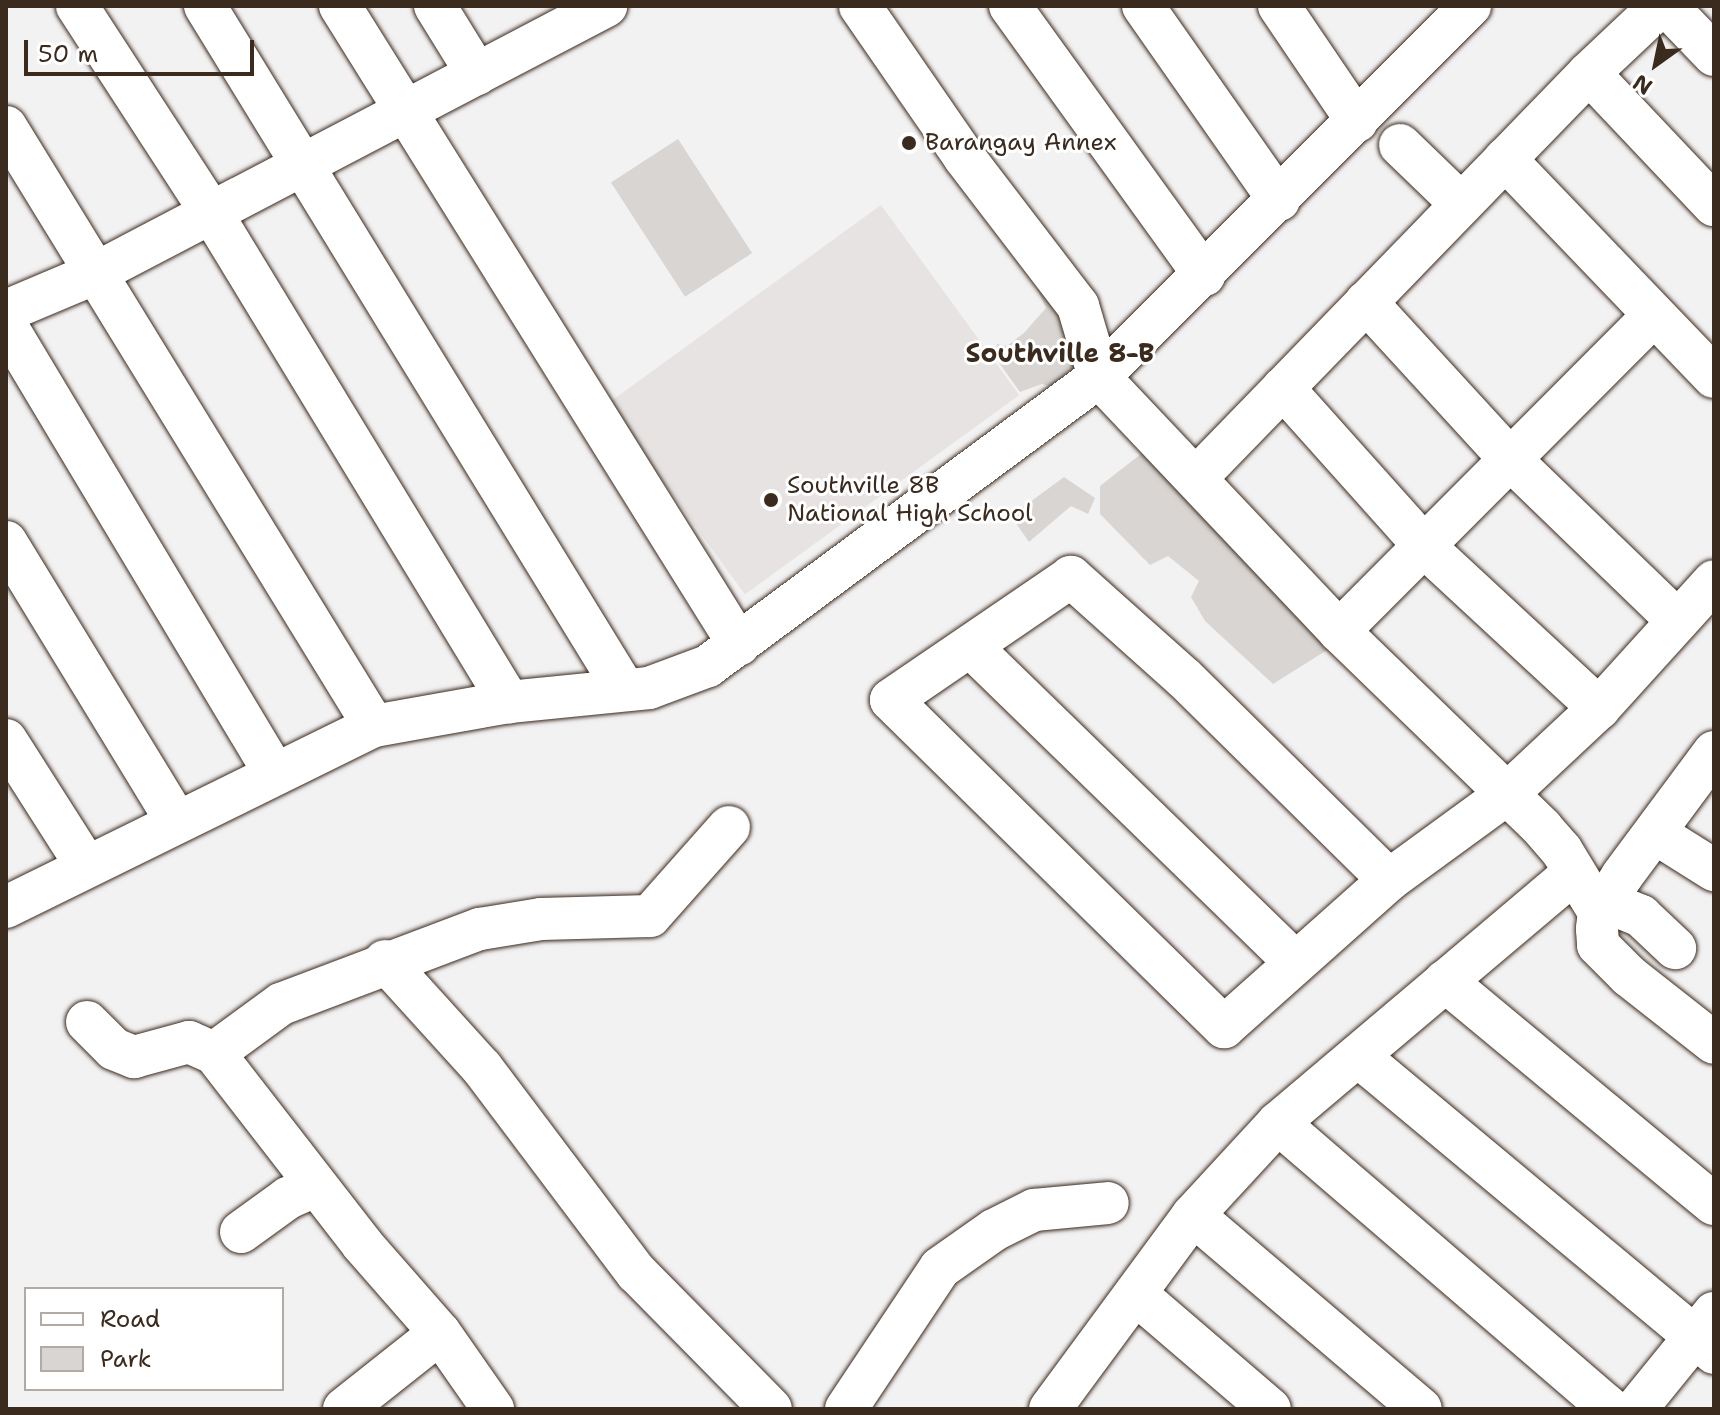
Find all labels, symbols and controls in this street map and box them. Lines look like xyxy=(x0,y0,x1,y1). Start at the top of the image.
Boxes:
scale bar xyxy=(28,24,258,74)
north arrow xyxy=(1616,24,1696,104)
text: 50 m xyxy=(38,38,98,70)
text: N xyxy=(1627,68,1658,101)
place label: Barangay Annex xyxy=(925,129,1117,157)
marker: Barangay Annex xyxy=(900,134,918,152)
district label: Southville 8-B xyxy=(966,337,1154,369)
place label: Southville 8B National High School xyxy=(787,472,1033,528)
marker: Southville 8B National High School xyxy=(762,491,780,509)
legend xyxy=(24,1287,284,1391)
text: Road xyxy=(100,1303,160,1335)
text: Park xyxy=(100,1343,152,1375)

